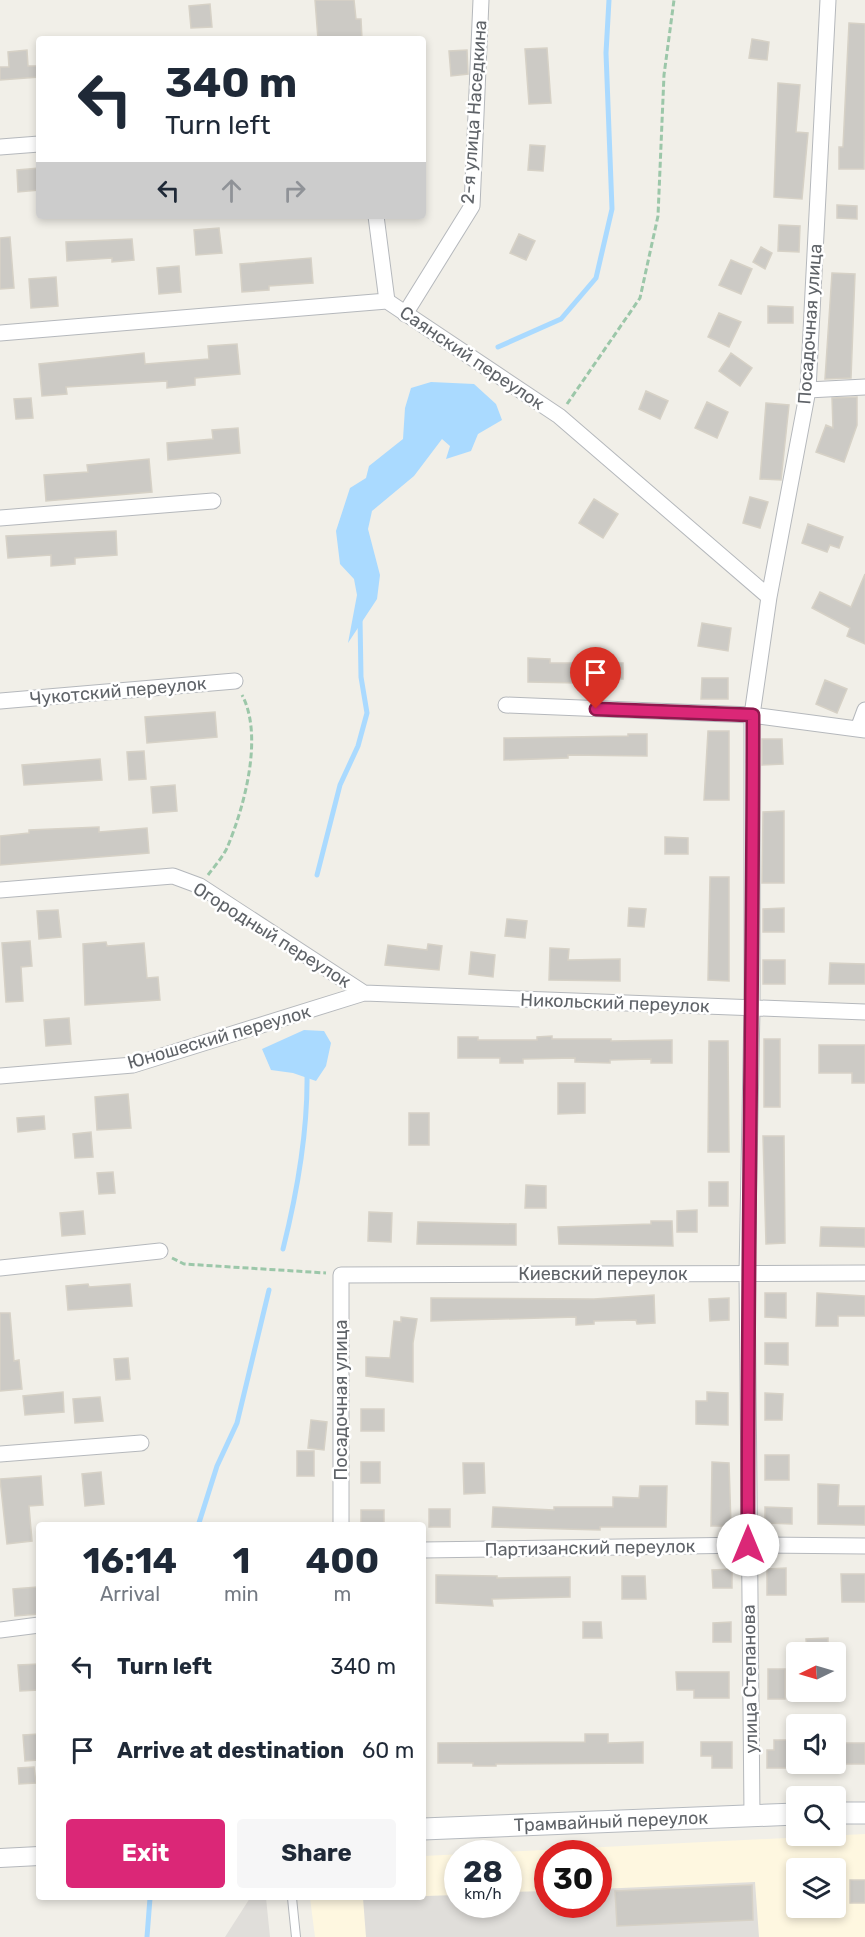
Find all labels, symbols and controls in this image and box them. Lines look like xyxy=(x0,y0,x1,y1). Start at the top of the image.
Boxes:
street label: 2-я улица Наседкина xyxy=(457,19,491,205)
text: 340 m xyxy=(165,58,297,108)
icon: left xyxy=(66,60,144,138)
text: Turn left xyxy=(165,109,270,141)
icon: left xyxy=(152,174,185,207)
icon: ahead xyxy=(215,174,248,207)
icon: right xyxy=(278,174,311,207)
street label: Посадочная улица xyxy=(793,243,827,405)
street label: Саянский переулок xyxy=(396,301,549,415)
pin xyxy=(570,647,621,709)
icon: arrive xyxy=(579,656,612,689)
street label: Чукотский переулок xyxy=(29,672,208,710)
street label: Огородный переулок xyxy=(189,877,355,993)
street label: Никольский переулок xyxy=(520,989,710,1017)
street label: Юношеский переулок xyxy=(125,1000,313,1074)
street label: Киевский переулок xyxy=(518,1263,688,1285)
street label: Посадочная улица xyxy=(330,1320,352,1480)
position arrow xyxy=(716,1513,780,1577)
street label: Партизанский переулок xyxy=(485,1535,696,1561)
text: 16:14 xyxy=(83,1539,177,1582)
text: 1 xyxy=(232,1539,250,1582)
text: 400 xyxy=(306,1539,379,1582)
text: Arrival xyxy=(100,1582,160,1606)
text: min xyxy=(224,1582,259,1606)
text: m xyxy=(333,1582,351,1606)
street label: улица Степанова xyxy=(738,1604,762,1754)
north arrow xyxy=(786,1642,846,1702)
map controls xyxy=(786,1642,846,1918)
icon: left xyxy=(66,1650,99,1683)
text: Turn left xyxy=(117,1653,212,1680)
text: 340 m xyxy=(330,1653,396,1680)
button: sound xyxy=(786,1714,846,1774)
icon: arrive xyxy=(66,1734,99,1767)
text: Arrive at destination xyxy=(117,1737,344,1764)
text: 60 m xyxy=(362,1737,414,1764)
button: search xyxy=(786,1786,846,1846)
street label: Трамвайный переулок xyxy=(513,1807,709,1836)
button: Exit xyxy=(66,1819,225,1888)
button: Share xyxy=(237,1819,396,1888)
speed limit sign: 30 xyxy=(534,1840,612,1918)
text: 28 xyxy=(463,1854,503,1890)
button: layers xyxy=(786,1858,846,1918)
text: km/h xyxy=(464,1885,502,1903)

